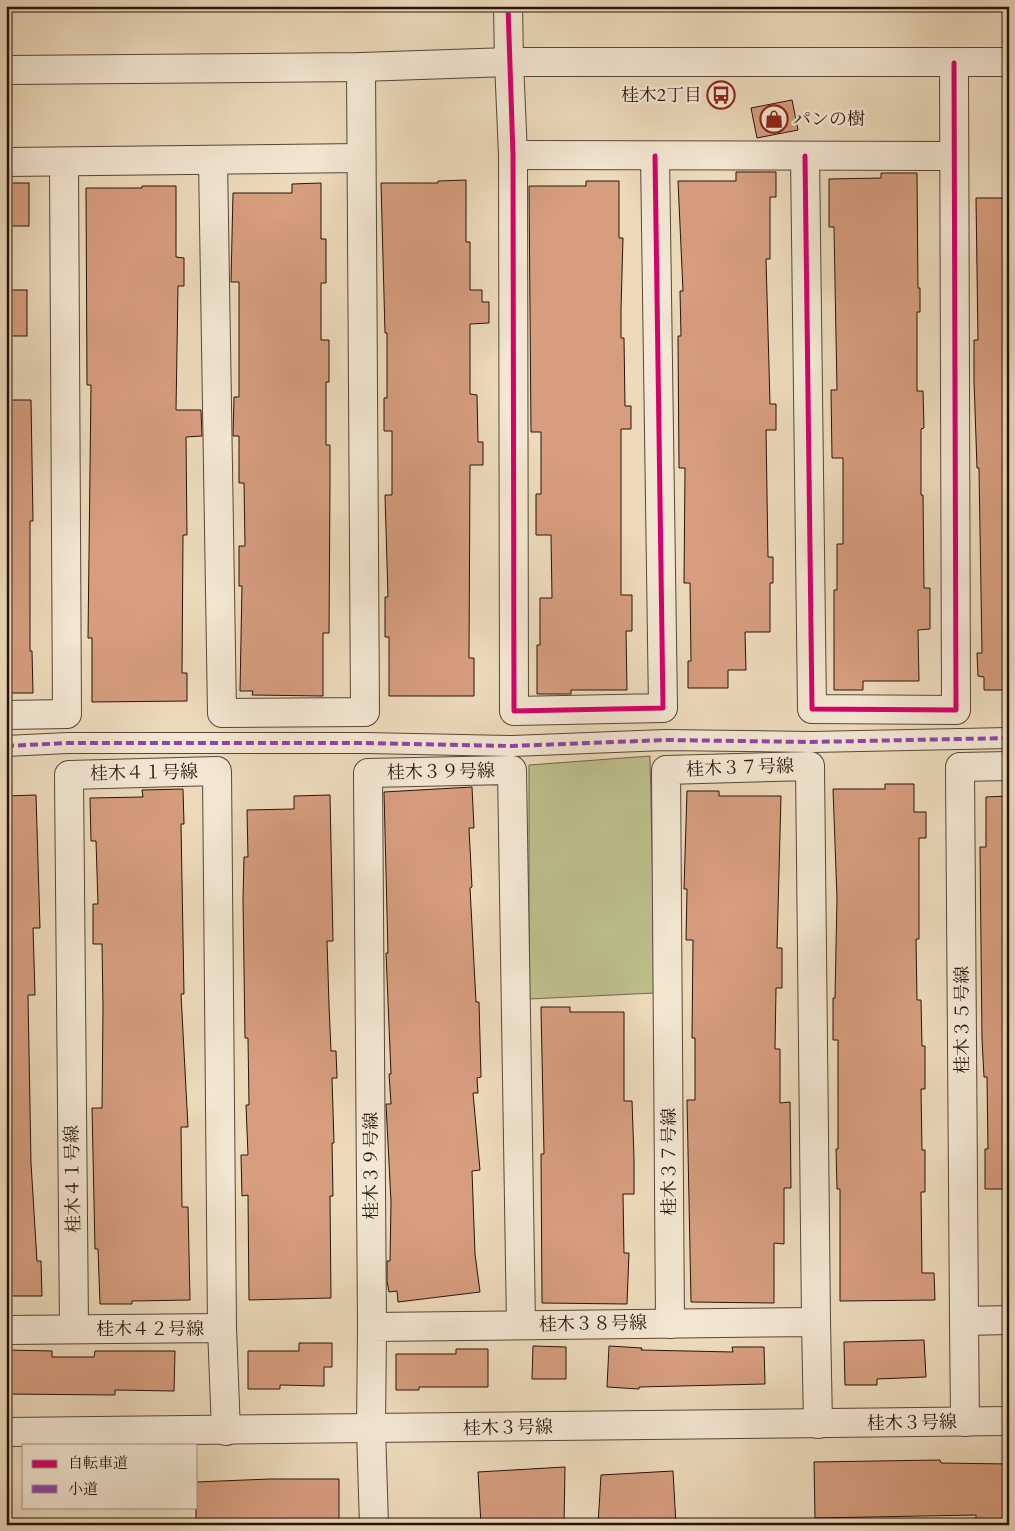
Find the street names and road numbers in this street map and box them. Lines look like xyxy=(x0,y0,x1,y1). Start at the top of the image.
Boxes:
street label: 桂木３７号線 xyxy=(686,754,794,782)
street label: 桂木３９号線 xyxy=(387,759,495,785)
street label: 桂木４１号線 xyxy=(90,760,198,786)
street label: 桂木３５号線 xyxy=(950,966,975,1074)
street label: 桂木３７号線 xyxy=(657,1108,682,1216)
street label: 桂木３９号線 xyxy=(359,1112,384,1220)
street label: 桂木４１号線 xyxy=(60,1125,86,1233)
street label: 桂木３８号線 xyxy=(539,1311,647,1337)
street label: 桂木４２号線 xyxy=(96,1317,204,1342)
street label: 桂木３号線 xyxy=(867,1410,957,1436)
street label: 桂木３号線 xyxy=(463,1415,553,1441)

